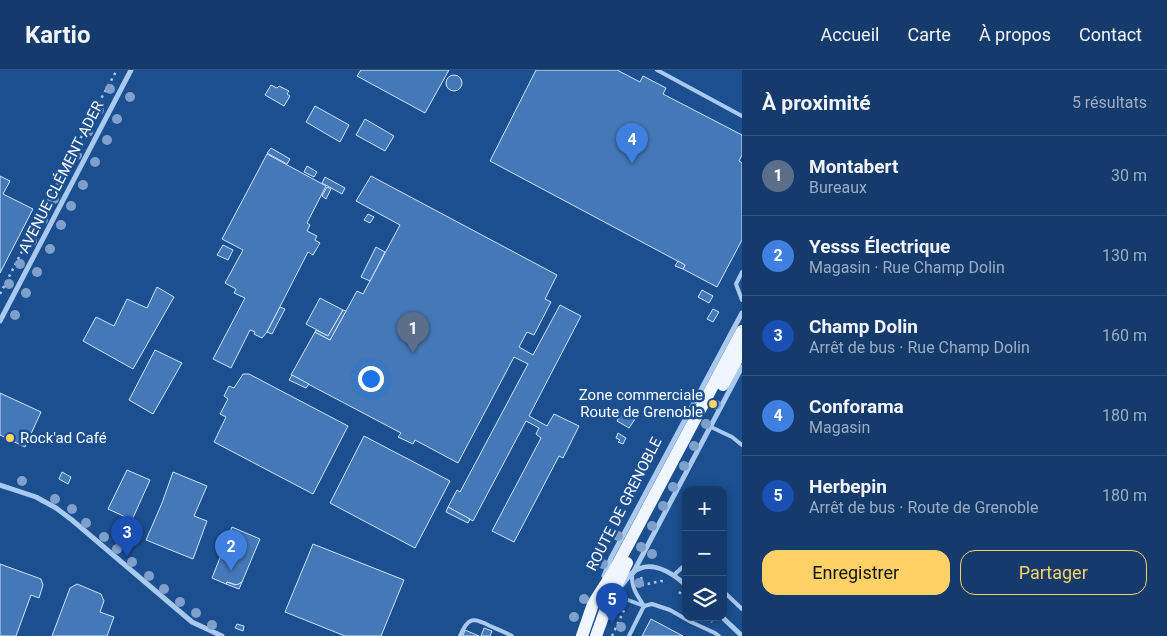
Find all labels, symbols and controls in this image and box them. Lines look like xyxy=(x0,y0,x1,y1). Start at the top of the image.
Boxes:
text: Kartio xyxy=(25,21,91,49)
text: Accueil xyxy=(821,24,879,45)
text: Carte xyxy=(907,24,951,45)
text: À propos xyxy=(979,24,1051,45)
text: Contact xyxy=(1079,24,1142,45)
text: À proximité xyxy=(762,91,871,115)
text: 5 résultats xyxy=(1072,93,1147,112)
street label: AVENUE CLÉMENT ADER xyxy=(15,98,107,256)
pin: 4 xyxy=(616,123,648,164)
text: Montabert xyxy=(809,155,898,178)
text: 1 xyxy=(773,166,783,185)
text: 30 m xyxy=(1111,166,1147,185)
text: Bureaux xyxy=(809,178,867,197)
text: Yesss Électrique xyxy=(809,235,950,258)
text: 2 xyxy=(773,246,783,265)
text: 130 m xyxy=(1102,246,1147,265)
text: Magasin · Rue Champ Dolin xyxy=(809,258,1005,277)
pin: 1 xyxy=(397,312,429,353)
text: Champ Dolin xyxy=(809,315,918,338)
text: 3 xyxy=(773,326,783,345)
text: 160 m xyxy=(1102,326,1147,345)
text: Arrêt de bus · Rue Champ Dolin xyxy=(809,338,1030,357)
your location xyxy=(358,366,384,392)
place label: Zone commerciale Route de Grenoble xyxy=(579,386,703,421)
text: Conforama xyxy=(809,395,904,418)
marker: Zone commerciale Route de Grenoble xyxy=(707,398,719,410)
text: 4 xyxy=(773,406,783,425)
text: 180 m xyxy=(1102,406,1147,425)
text: Magasin xyxy=(809,418,870,437)
place label: Rock'ad Café xyxy=(20,429,107,447)
marker: Rock'ad Café xyxy=(4,432,16,444)
street label: ROUTE DE GRENOBLE xyxy=(582,434,666,574)
text: Herbepin xyxy=(809,475,887,498)
map controls xyxy=(682,486,727,621)
button: + xyxy=(682,486,727,531)
text: 5 xyxy=(773,486,783,505)
text: 180 m xyxy=(1102,486,1147,505)
text: Arrêt de bus · Route de Grenoble xyxy=(809,498,1038,517)
pin: 3 xyxy=(111,516,143,557)
pin: 2 xyxy=(215,530,247,571)
button: − xyxy=(682,531,727,576)
button: Enregistrer xyxy=(762,550,950,595)
button: Partager xyxy=(960,550,1147,595)
button: layers xyxy=(682,576,727,621)
pin: 5 xyxy=(596,583,628,624)

